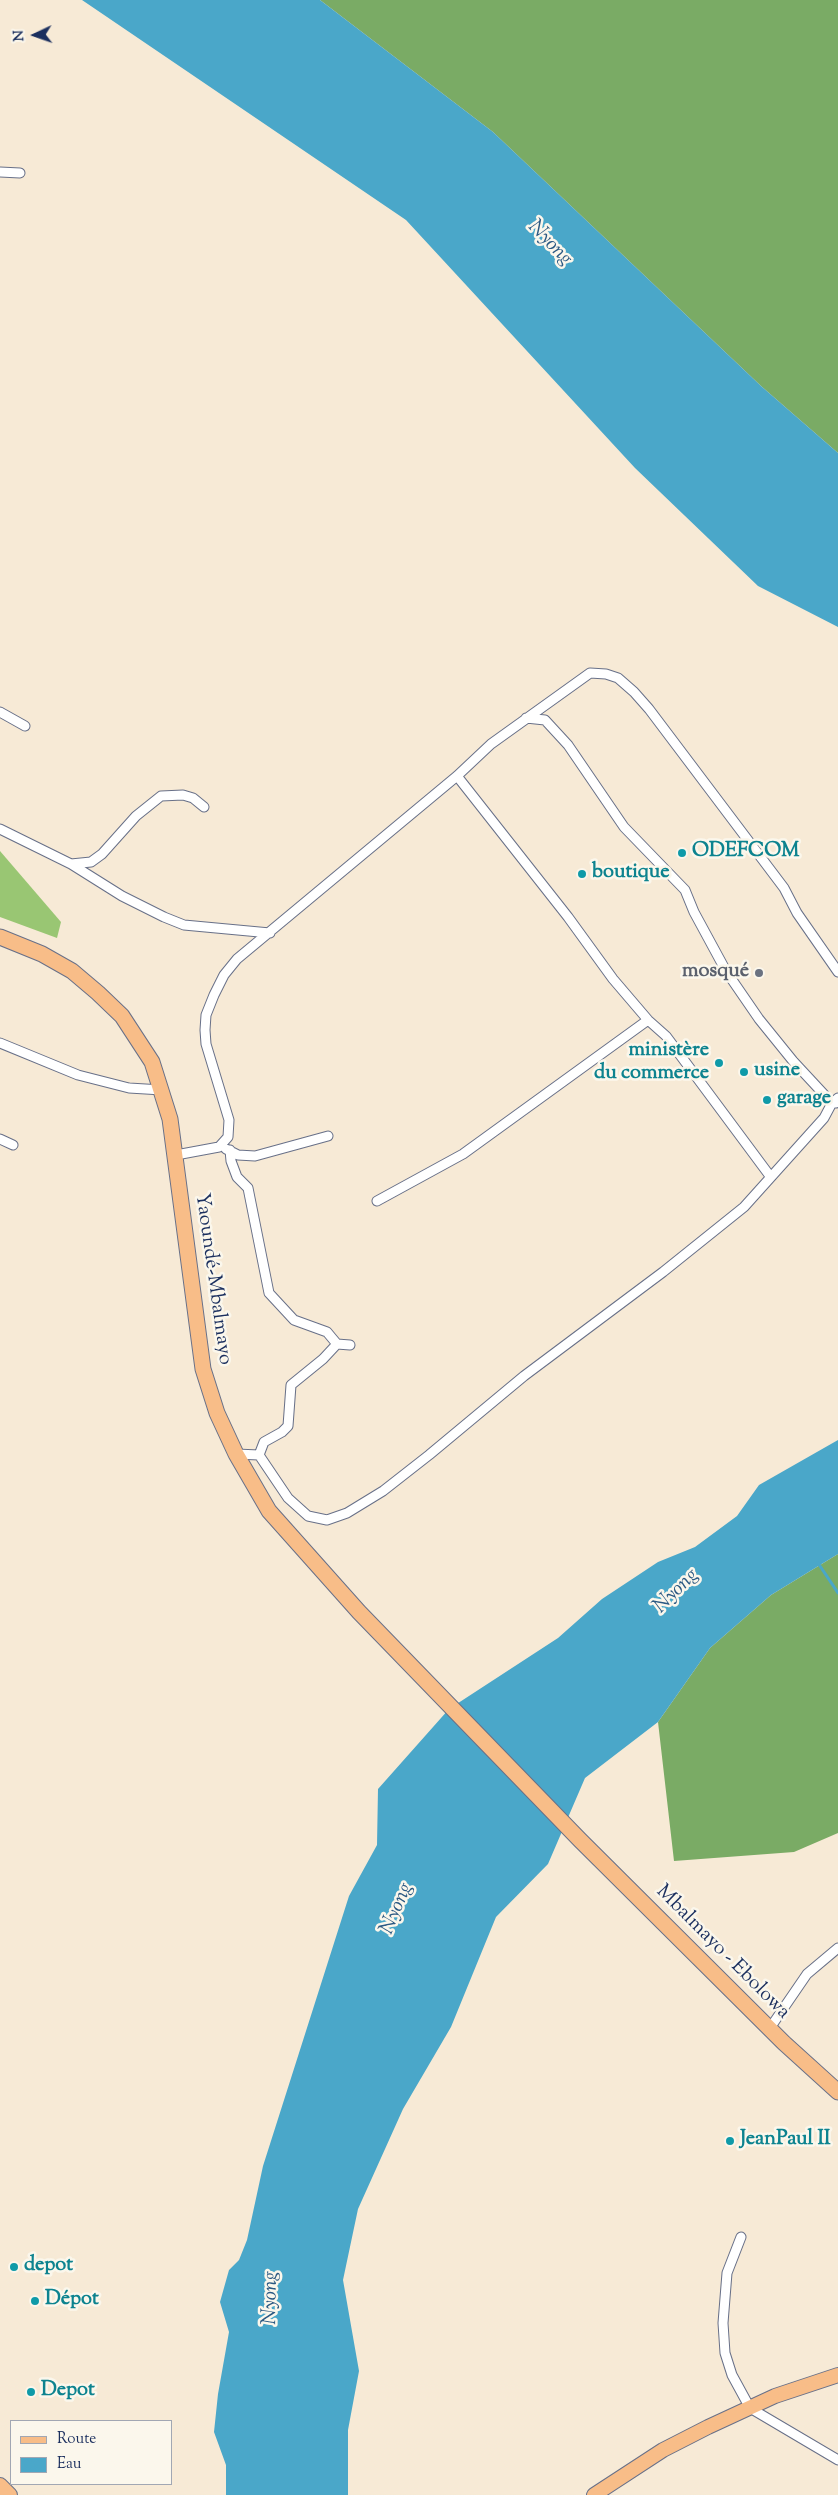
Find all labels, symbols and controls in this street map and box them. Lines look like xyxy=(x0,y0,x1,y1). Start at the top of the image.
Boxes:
north arrow xyxy=(10,10,60,60)
text: N xyxy=(10,30,30,42)
water label: Nyong xyxy=(521,216,577,272)
place label: ODEFCOM xyxy=(692,841,799,865)
marker: ODEFCOM xyxy=(676,847,688,859)
place label: boutique xyxy=(592,862,670,886)
marker: boutique xyxy=(576,868,588,880)
place label: mosqué xyxy=(682,961,749,985)
marker: mosqué xyxy=(753,967,765,979)
place label: ministère du commerce xyxy=(594,1040,709,1087)
marker: ministère du commerce xyxy=(713,1057,725,1069)
place label: usine xyxy=(754,1060,800,1084)
marker: usine xyxy=(738,1066,750,1078)
place label: garage xyxy=(777,1088,831,1112)
marker: garage xyxy=(761,1094,773,1106)
street label: Yaoundé-Mbalmayo xyxy=(188,1192,236,1366)
water label: Nyong xyxy=(649,1564,705,1620)
water label: Nyong xyxy=(376,1879,420,1939)
street label: Mbalmayo - Ebolowa xyxy=(650,1881,794,2025)
place label: JeanPaul II xyxy=(740,2129,831,2153)
marker: JeanPaul II xyxy=(724,2135,736,2147)
place label: depot xyxy=(24,2255,73,2279)
marker: depot xyxy=(8,2261,20,2273)
water label: Nyong xyxy=(259,2271,285,2325)
place label: Dépot xyxy=(45,2289,99,2313)
marker: Dépot xyxy=(29,2295,41,2307)
place label: Depot xyxy=(41,2380,95,2404)
marker: Depot xyxy=(25,2386,37,2398)
legend xyxy=(10,2420,172,2485)
text: Route xyxy=(57,2429,96,2450)
text: Eau xyxy=(57,2454,81,2475)

